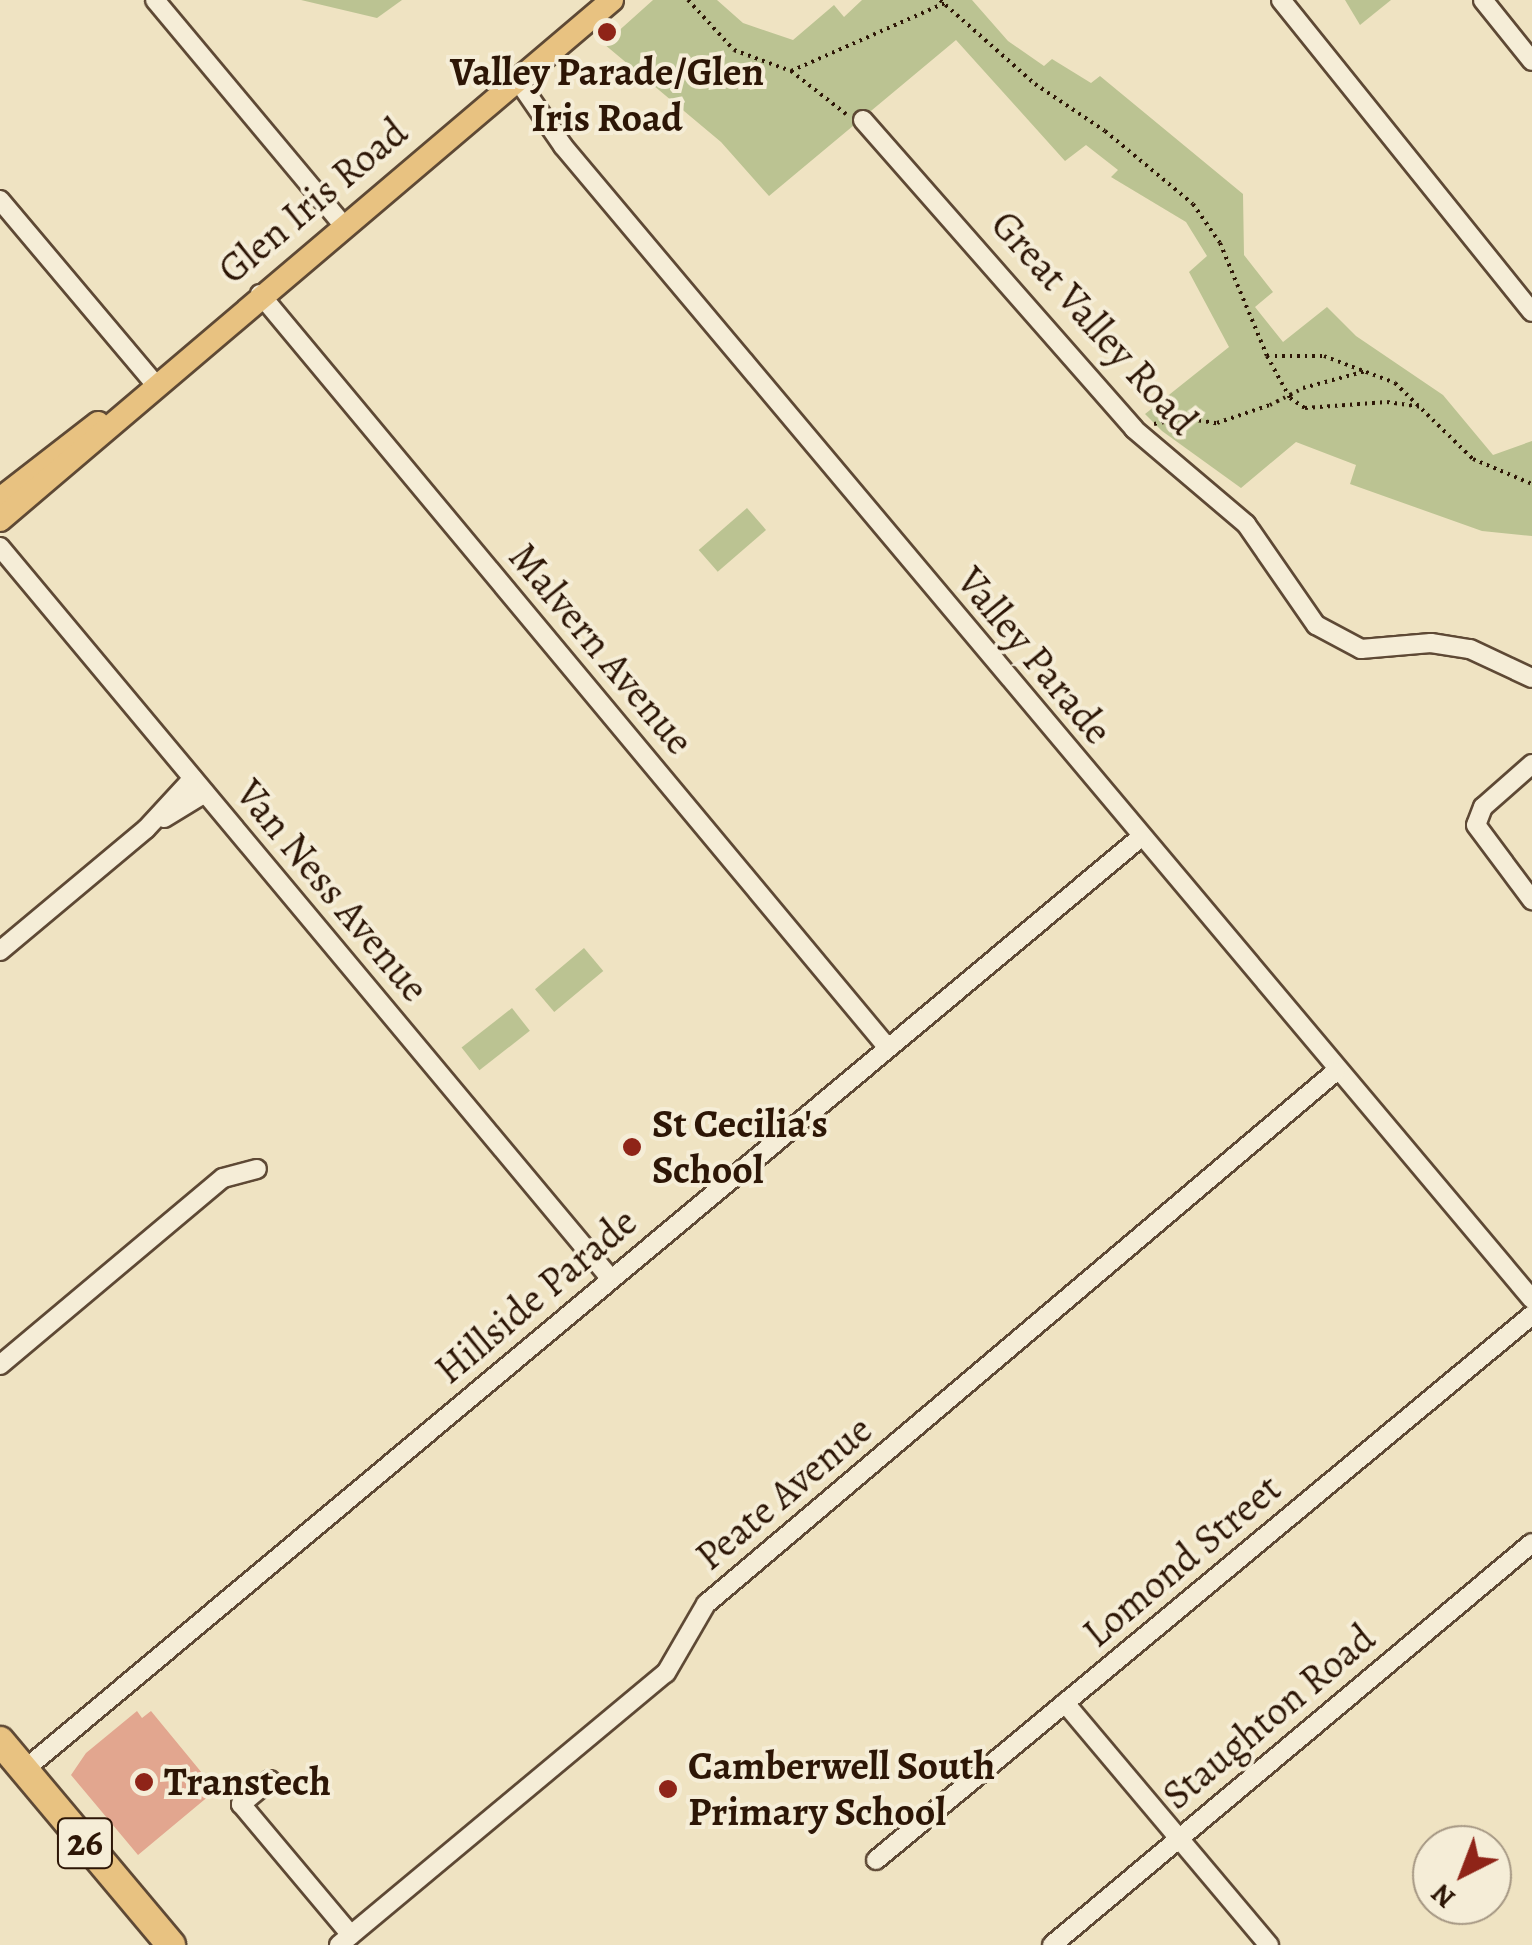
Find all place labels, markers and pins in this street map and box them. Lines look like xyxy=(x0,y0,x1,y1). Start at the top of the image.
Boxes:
marker: Valley Parade/Glen Iris Road xyxy=(596,21,618,43)
place label: Valley Parade/Glen Iris Road xyxy=(450,48,764,142)
place label: St Cecilia's School xyxy=(652,1100,828,1194)
marker: St Cecilia's School xyxy=(621,1136,643,1158)
place label: Camberwell South Primary School xyxy=(688,1742,995,1836)
place label: Transtech xyxy=(164,1758,331,1806)
marker: Transtech xyxy=(133,1771,155,1793)
marker: Camberwell South Primary School xyxy=(657,1778,679,1800)

